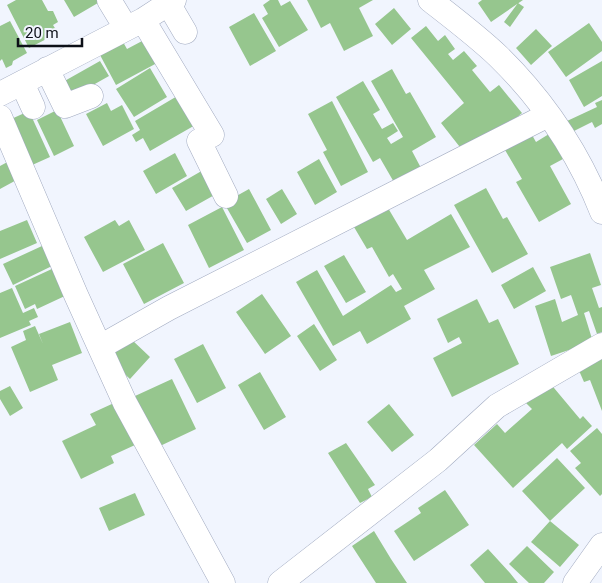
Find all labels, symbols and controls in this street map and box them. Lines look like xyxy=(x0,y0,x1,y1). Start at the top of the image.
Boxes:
scale bar xyxy=(18,15,81,47)
text: 20 m xyxy=(25,24,59,42)

